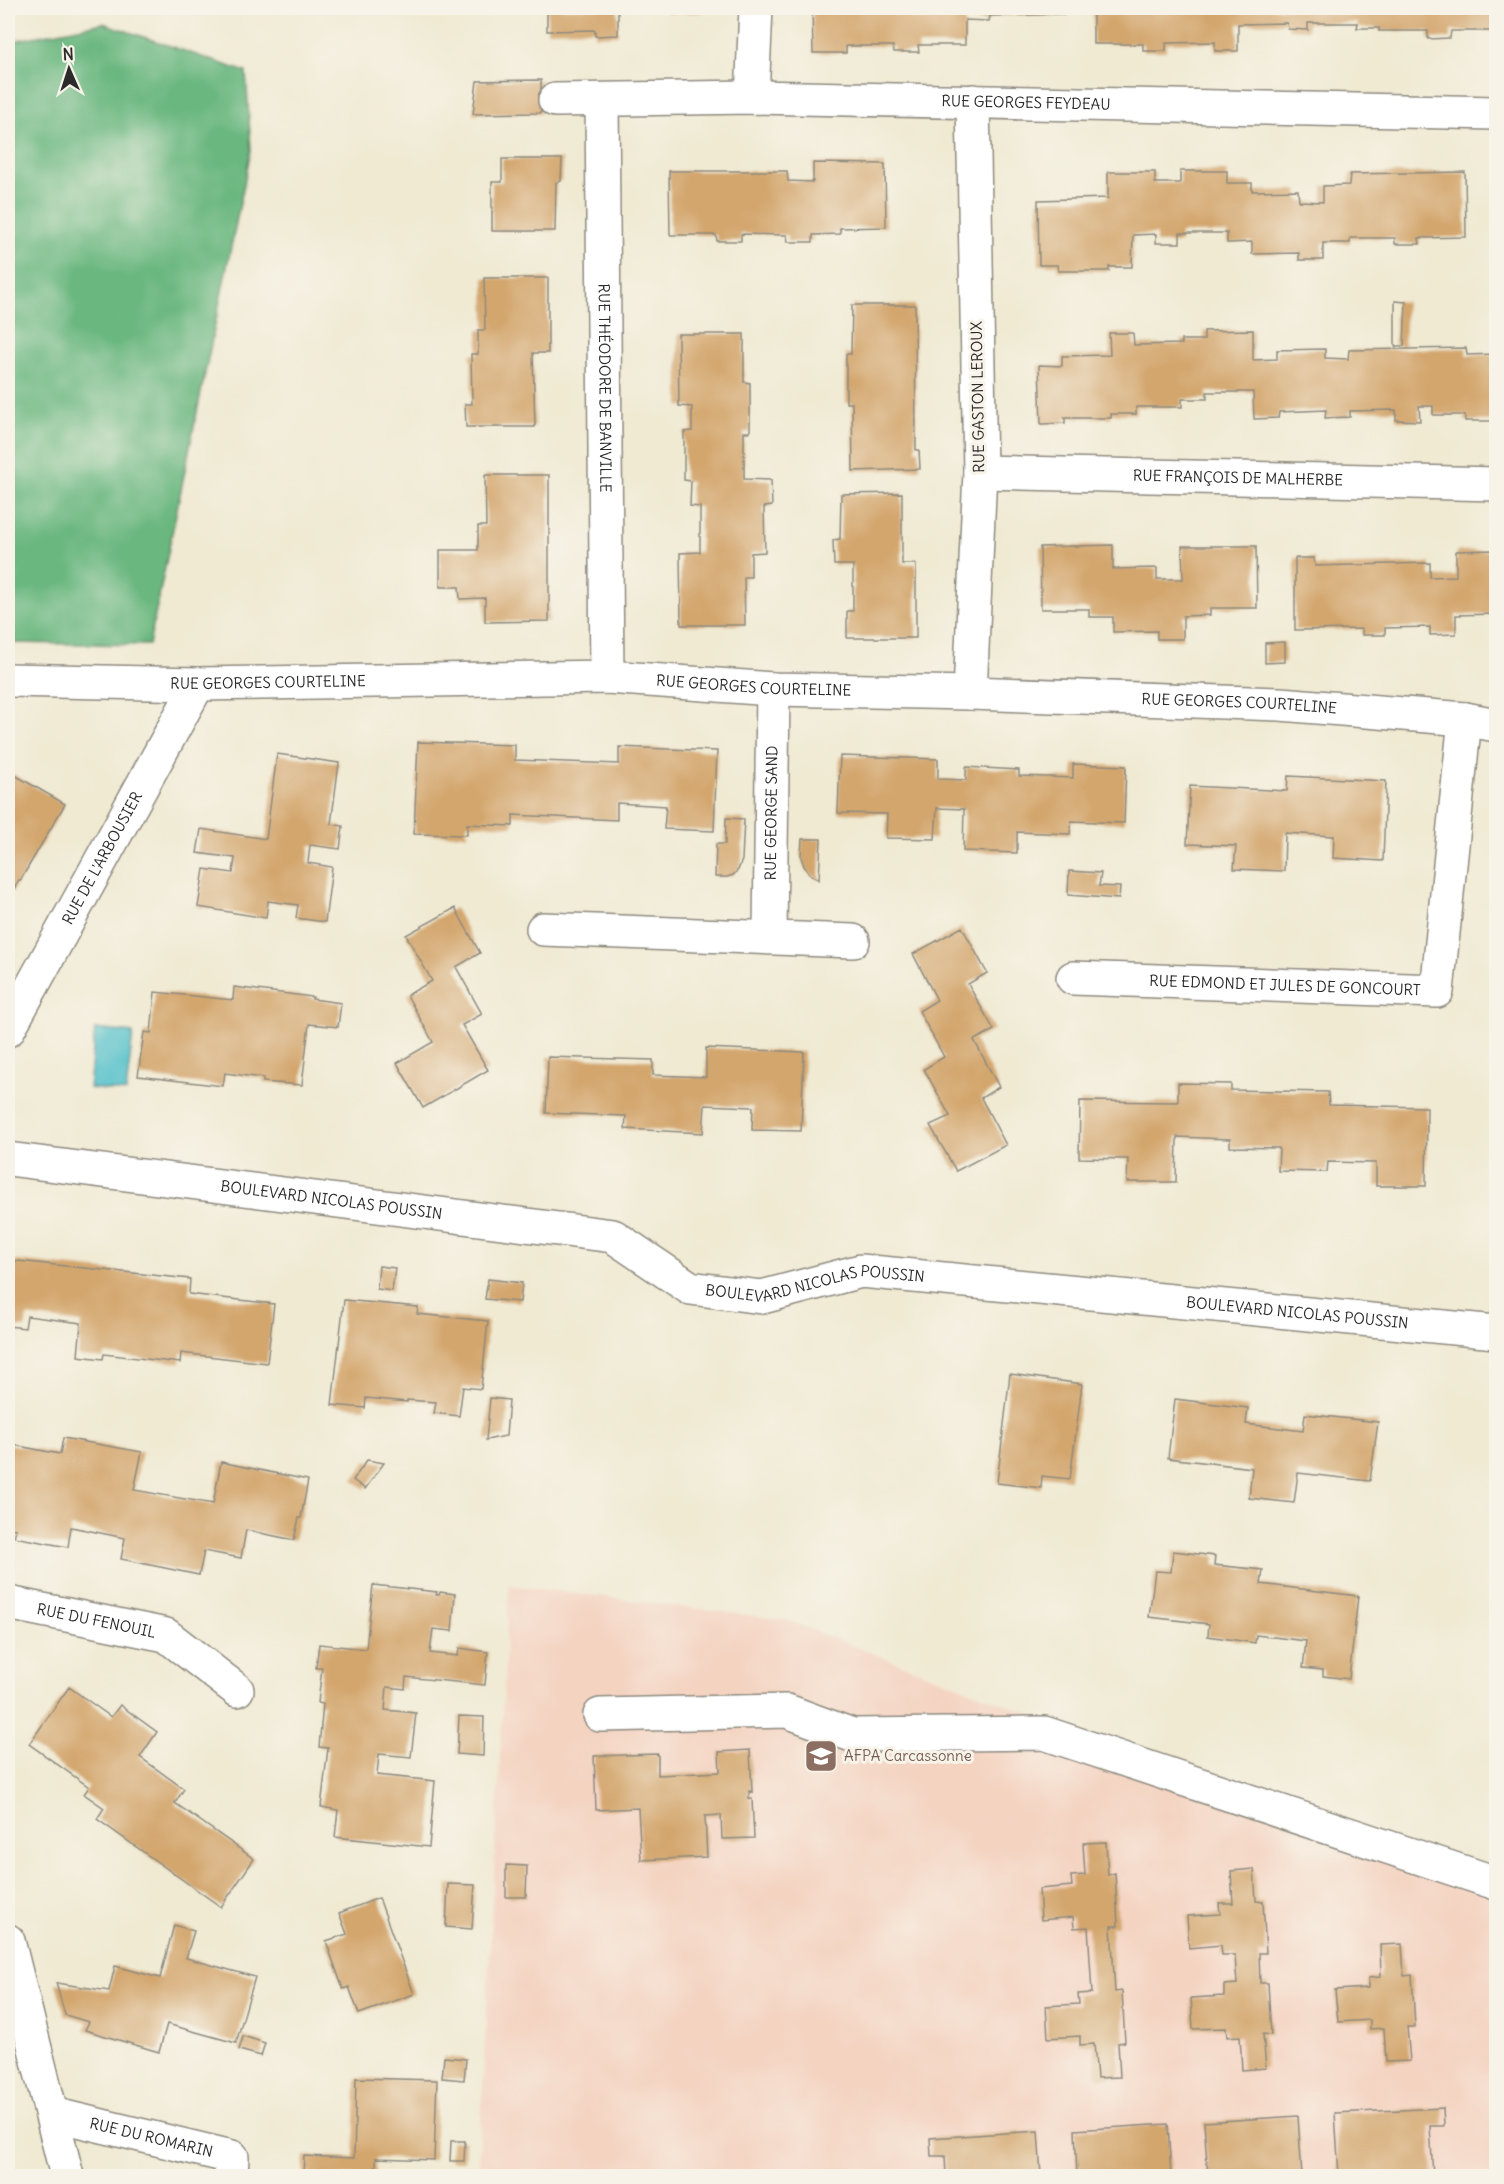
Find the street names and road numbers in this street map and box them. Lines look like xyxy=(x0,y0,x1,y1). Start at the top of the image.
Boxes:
street label: RUE GEORGES FEYDEAU xyxy=(941,91,1111,114)
street label: RUE THÉODORE DE BANVILLE xyxy=(595,283,615,493)
street label: RUE GASTON LEROUX xyxy=(967,320,988,473)
street label: RUE FRANÇOIS DE MALHERBE xyxy=(1133,466,1343,489)
street label: RUE GEORGES COURTELINE xyxy=(170,671,366,693)
street label: RUE GEORGES COURTELINE xyxy=(655,671,852,700)
street label: RUE GEORGES COURTELINE xyxy=(1141,689,1338,718)
street label: RUE GEORGE SAND xyxy=(761,745,781,881)
street label: RUE DE L'ARBOUSIER xyxy=(58,788,146,928)
street label: RUE EDMOND ET JULES DE GONCOURT xyxy=(1149,971,1421,999)
street label: BOULEVARD NICOLAS POUSSIN xyxy=(220,1176,443,1223)
street label: BOULEVARD NICOLAS POUSSIN xyxy=(704,1261,926,1306)
street label: BOULEVARD NICOLAS POUSSIN xyxy=(1185,1292,1409,1333)
street label: RUE DU FENOUIL xyxy=(35,1599,157,1642)
street label: RUE DU ROMARIN xyxy=(88,2113,215,2161)

